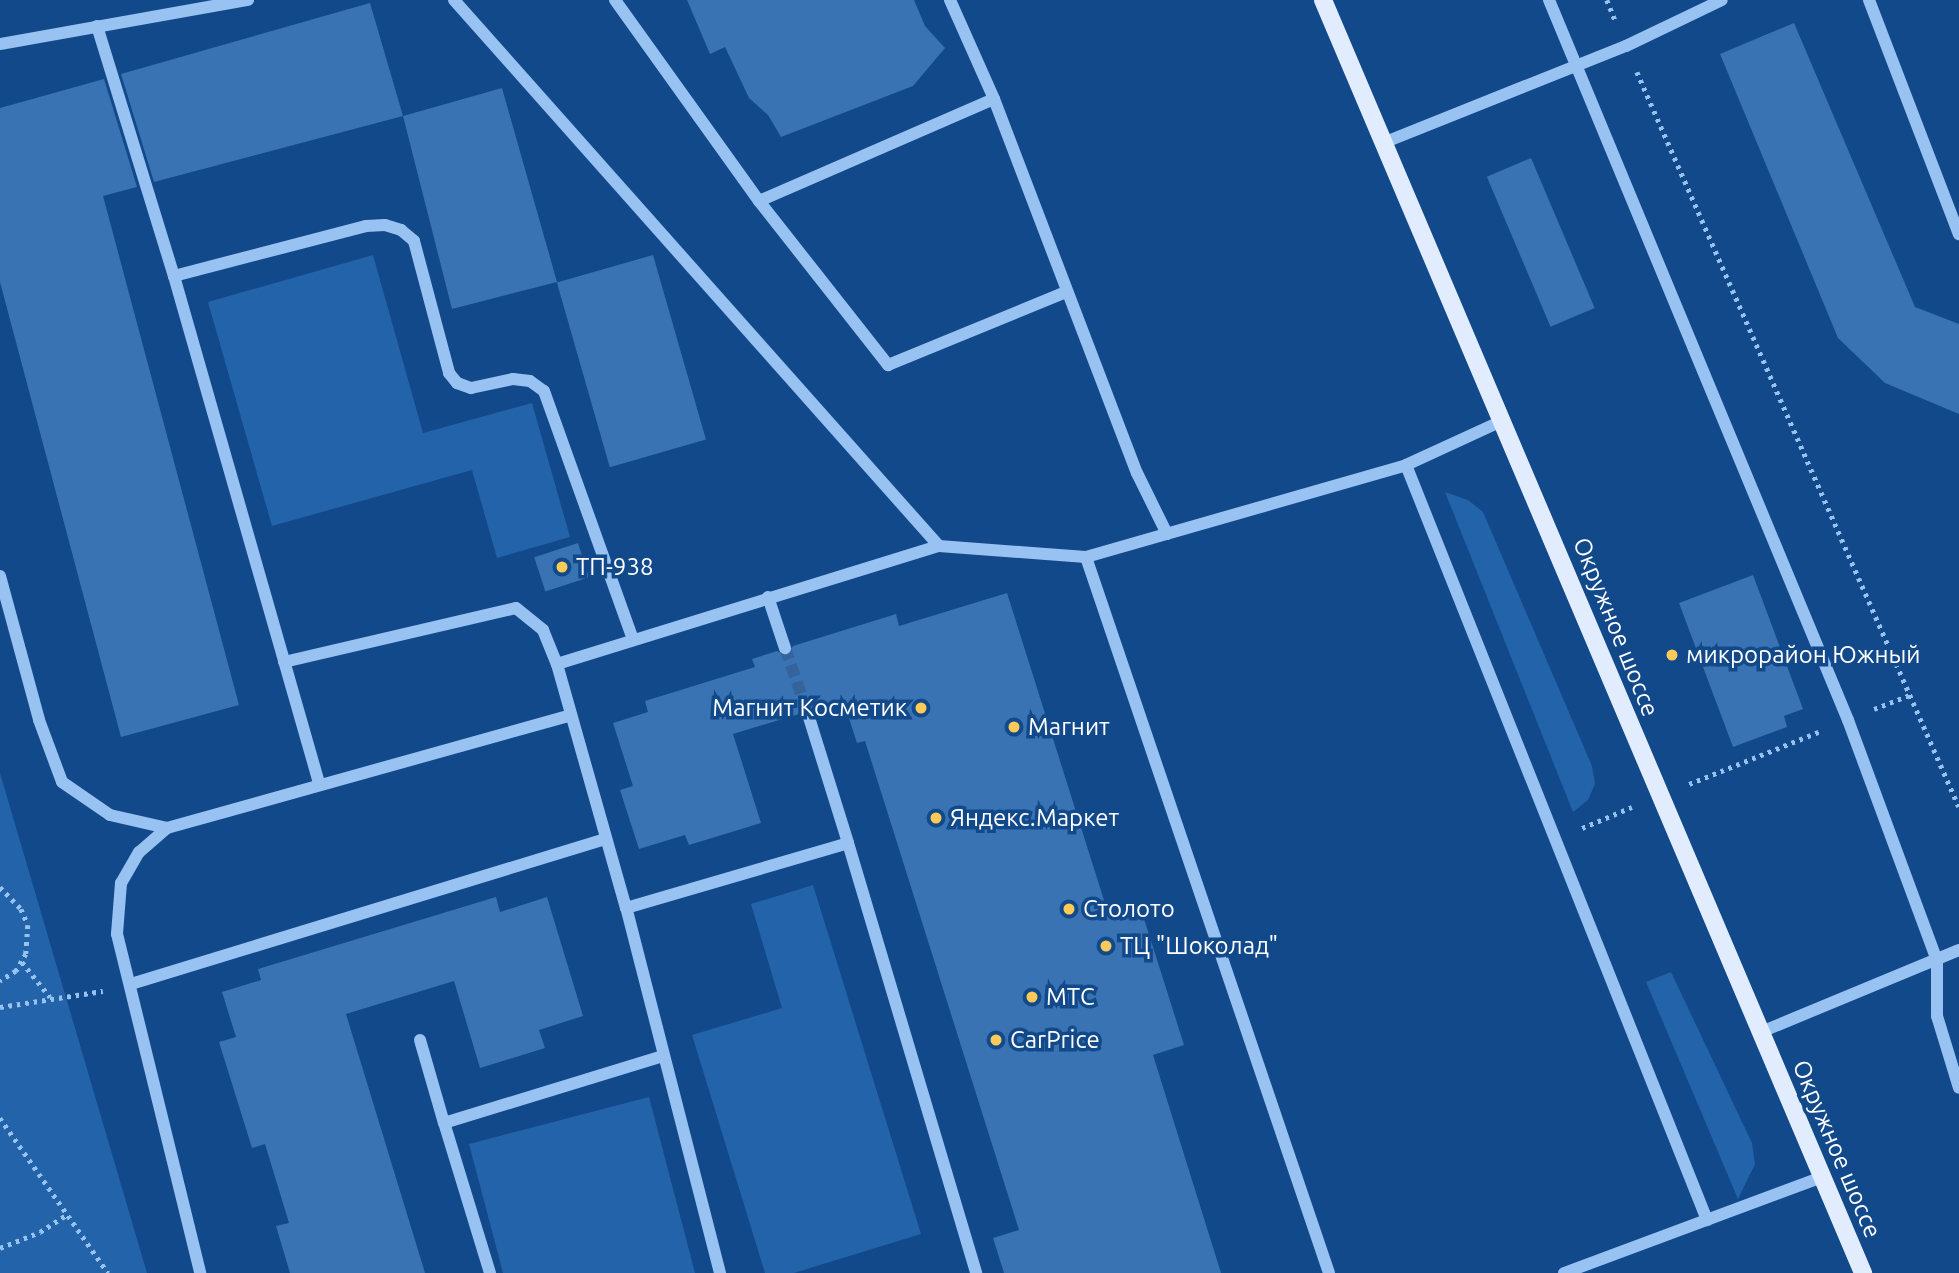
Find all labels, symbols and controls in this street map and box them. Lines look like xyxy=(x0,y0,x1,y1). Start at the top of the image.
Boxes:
street label: Окружное шоссе xyxy=(1567,533,1665,721)
place label: ТП-938 xyxy=(576,553,653,581)
marker: ТП-938 xyxy=(554,559,570,575)
place label: микрорайон Южный xyxy=(1686,641,1921,669)
marker: микрорайон Южный xyxy=(1664,647,1680,663)
place label: Магнит Косметик xyxy=(712,694,907,722)
marker: Магнит Косметик xyxy=(913,700,929,716)
place label: Магнит xyxy=(1028,713,1110,741)
marker: Магнит xyxy=(1006,719,1022,735)
place label: Яндекс.Маркет xyxy=(950,804,1119,832)
marker: Яндекс.Маркет xyxy=(928,810,944,826)
place label: Столото xyxy=(1083,895,1175,923)
marker: Столото xyxy=(1061,901,1077,917)
place label: ТЦ "Шоколад" xyxy=(1120,932,1278,960)
marker: ТЦ "Шоколад" xyxy=(1098,938,1114,954)
place label: МТС xyxy=(1046,983,1095,1011)
marker: МТС xyxy=(1024,989,1040,1005)
place label: CarPrice xyxy=(1010,1026,1100,1054)
marker: CarPrice xyxy=(988,1032,1004,1048)
street label: Окружное шоссе xyxy=(1787,1056,1887,1242)

